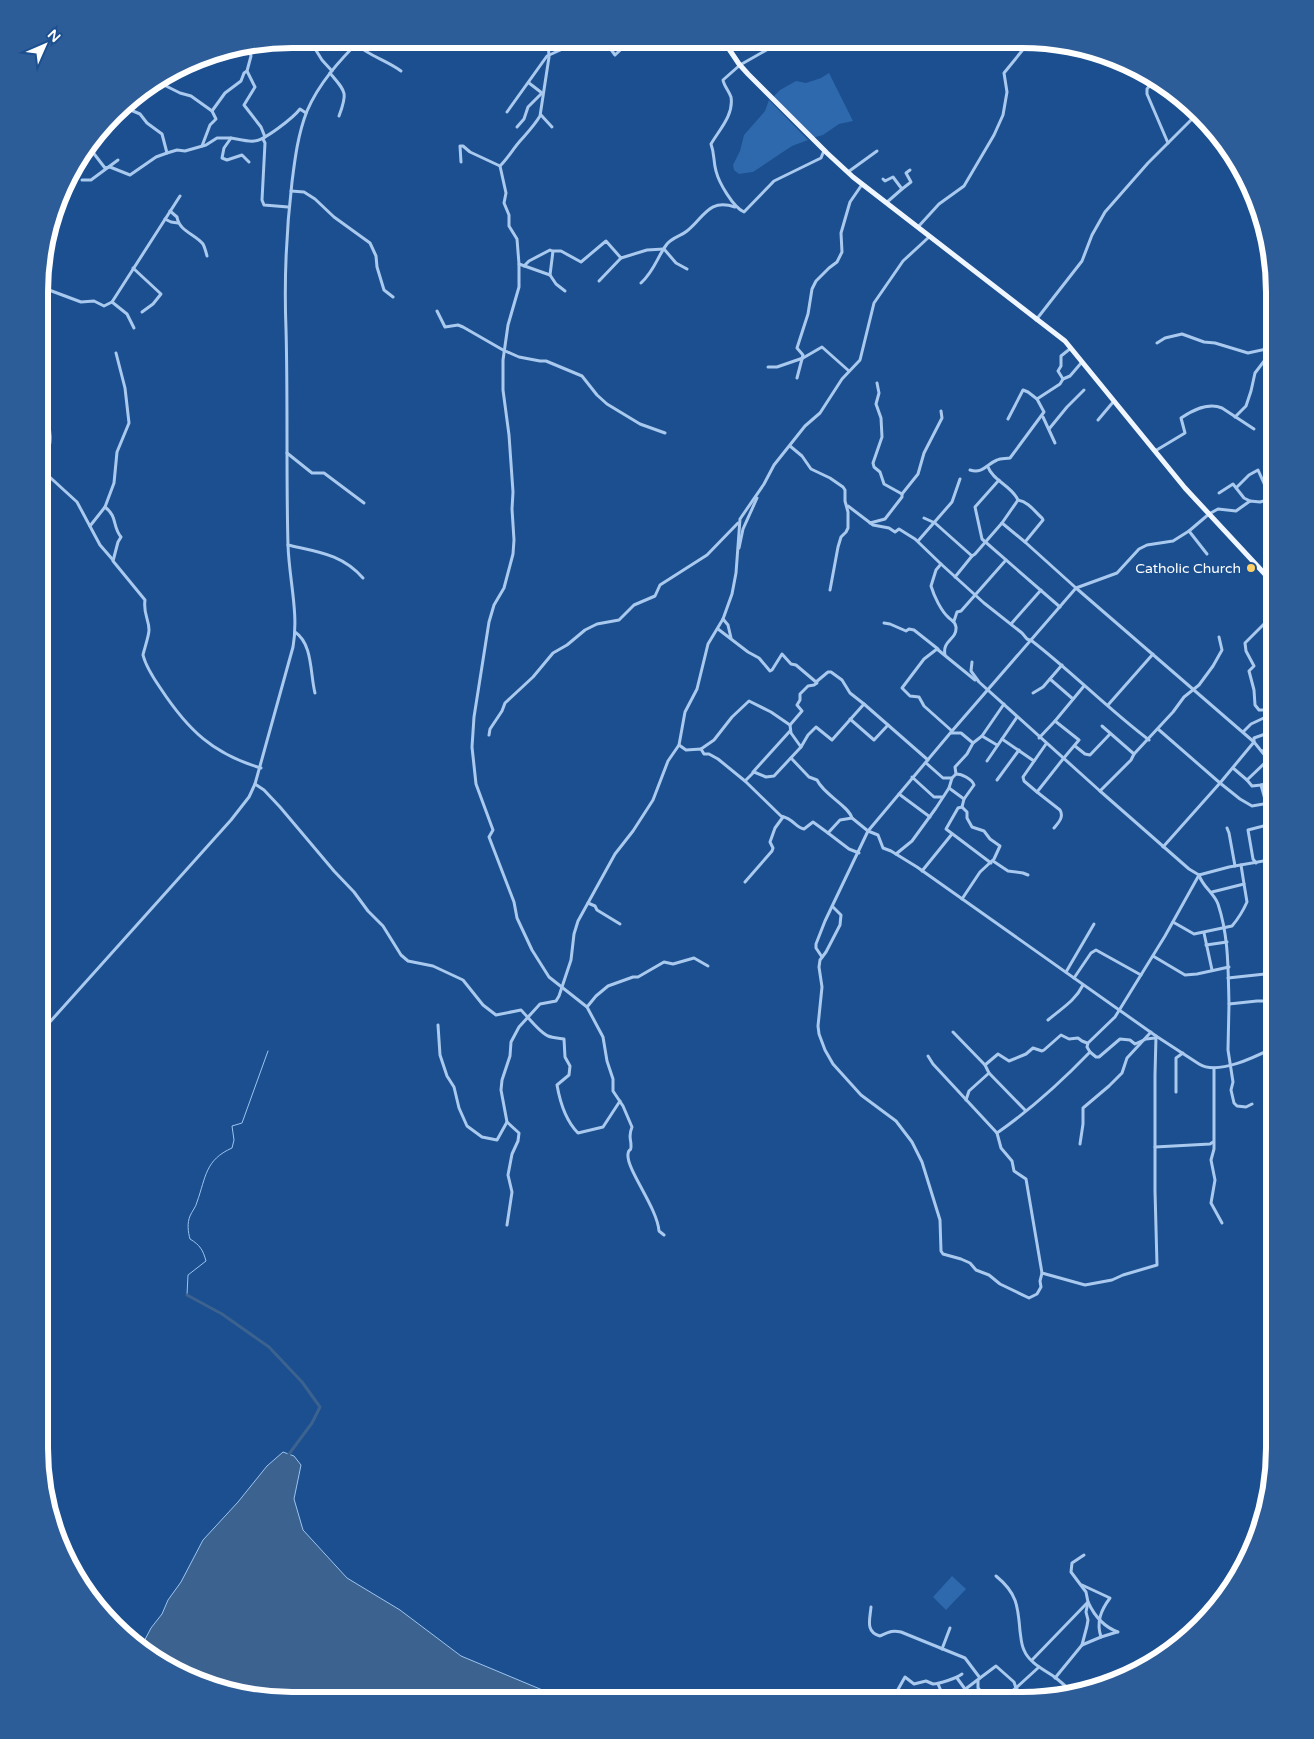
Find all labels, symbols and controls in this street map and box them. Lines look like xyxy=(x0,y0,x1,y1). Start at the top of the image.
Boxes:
north arrow xyxy=(20,20,70,70)
text: N xyxy=(44,26,64,46)
place label: Catholic Church xyxy=(1135,560,1241,577)
marker: Catholic Church xyxy=(1245,562,1257,574)

